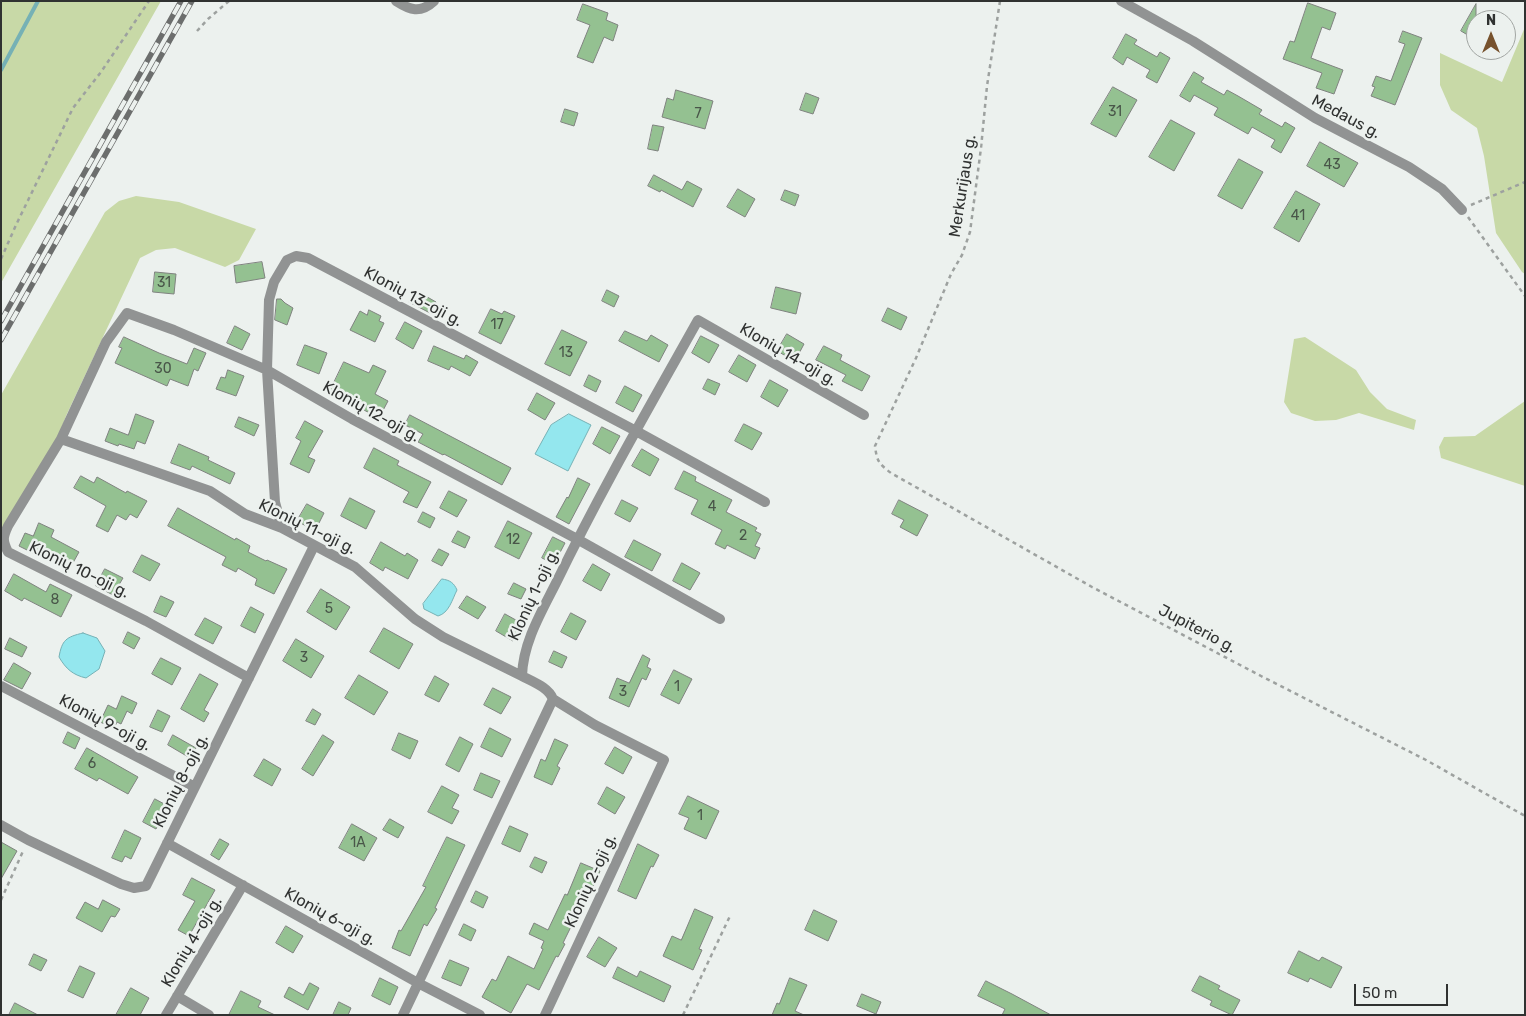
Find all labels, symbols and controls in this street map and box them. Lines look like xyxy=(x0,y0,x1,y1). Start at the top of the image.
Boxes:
north arrow xyxy=(1466,10,1516,60)
text: N xyxy=(1486,12,1496,29)
street label: Medaus g. xyxy=(1308,91,1384,143)
house number: 31 xyxy=(1108,104,1122,120)
house number: 7 xyxy=(694,106,702,122)
street label: Merkurijaus g. xyxy=(945,133,981,239)
house number: 43 xyxy=(1323,157,1341,173)
house number: 41 xyxy=(1291,208,1305,224)
street label: Klonių 13-oji g. xyxy=(361,263,465,331)
house number: 31 xyxy=(157,275,171,291)
house number: 17 xyxy=(490,317,504,333)
street label: Klonių 14-oji g. xyxy=(736,319,840,391)
house number: 13 xyxy=(559,345,573,361)
house number: 30 xyxy=(154,361,172,377)
street label: Klonių 12-oji g. xyxy=(319,377,423,447)
street label: Klonių 11-oji g. xyxy=(255,495,359,559)
house number: 4 xyxy=(708,499,716,515)
house number: 2 xyxy=(739,528,747,544)
house number: 12 xyxy=(506,532,520,548)
street label: Klonių 10-oji g. xyxy=(26,537,132,603)
street label: Klonių 1-oji g. xyxy=(504,546,564,644)
house number: 8 xyxy=(51,592,59,608)
house number: 5 xyxy=(325,601,333,617)
street label: Jupiterio g. xyxy=(1155,601,1239,657)
house number: 3 xyxy=(300,650,308,666)
house number: 1 xyxy=(674,679,680,695)
house number: 3 xyxy=(619,684,627,700)
street label: Klonių 9-oji g. xyxy=(56,691,154,755)
street label: Klonių 8-oji g. xyxy=(149,731,213,831)
house number: 6 xyxy=(88,756,96,772)
house number: 1 xyxy=(697,808,703,824)
street label: Klonių 2-oji g. xyxy=(561,831,621,931)
house number: 1A xyxy=(350,835,366,851)
street label: Klonių 6-oji g. xyxy=(281,884,379,950)
street label: Klonių 4-oji g. xyxy=(157,893,227,991)
scale bar xyxy=(1356,974,1450,1006)
text: 50 m xyxy=(1362,984,1397,1002)

